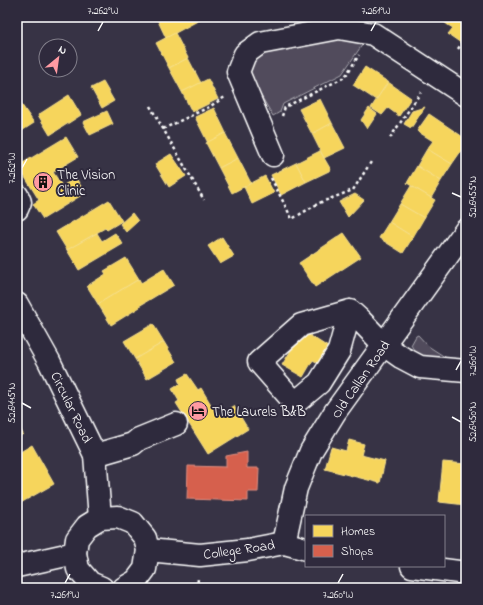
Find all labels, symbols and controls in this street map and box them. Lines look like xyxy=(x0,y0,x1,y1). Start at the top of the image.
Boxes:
text: 7.262°W xyxy=(88,4,119,19)
text: 7.261°W xyxy=(361,4,391,19)
north arrow xyxy=(38,38,78,78)
text: N xyxy=(55,41,69,59)
text: 7.262°W xyxy=(5,152,20,183)
place label: The Vision Clinic xyxy=(57,165,115,202)
building icon: The Vision Clinic xyxy=(32,171,54,193)
text: 52.6455°N xyxy=(466,176,481,218)
street label: Old Callan Road xyxy=(326,336,396,423)
text: 7.260°W xyxy=(466,346,481,376)
street label: Circular Road xyxy=(44,368,97,447)
text: 52.6445°N xyxy=(5,382,20,423)
hotel icon: The Laurels B&B xyxy=(187,400,209,422)
text: 52.6450°N xyxy=(466,401,481,442)
place label: The Laurels B&B xyxy=(212,402,306,423)
legend xyxy=(305,515,445,567)
text: Homes xyxy=(341,523,375,541)
street label: College Road xyxy=(202,535,277,567)
text: Shops xyxy=(341,543,373,561)
text: 7.261°W xyxy=(50,588,80,603)
text: 7.260°W xyxy=(323,588,353,603)

